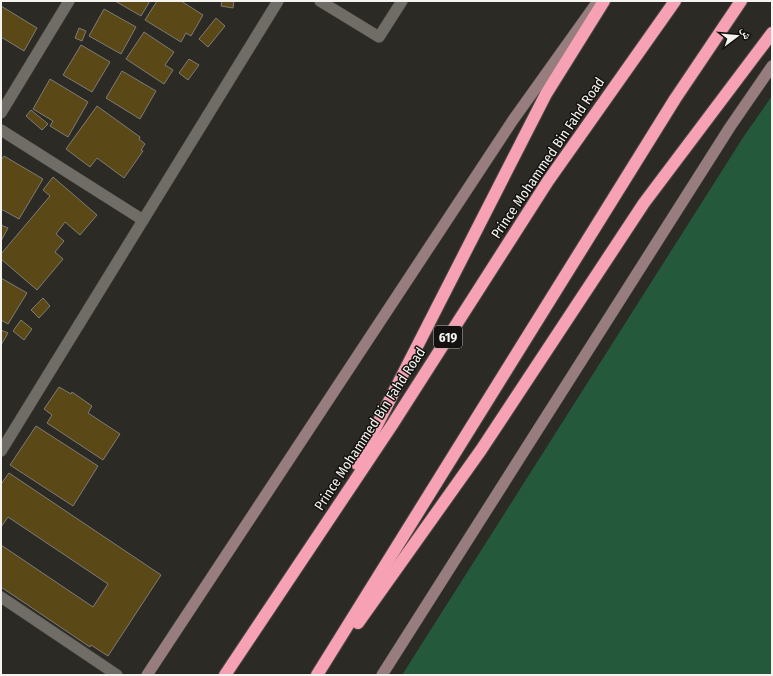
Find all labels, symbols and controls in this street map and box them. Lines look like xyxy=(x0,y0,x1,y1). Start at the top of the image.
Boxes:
north arrow xyxy=(717,16,757,56)
text: ش xyxy=(737,26,754,41)
street label: Prince Mohammed Bin Fahd Road xyxy=(488,74,608,242)
road number: 619 xyxy=(434,326,462,348)
street label: Prince Mohammed Bin Fahd Road xyxy=(311,344,429,514)

